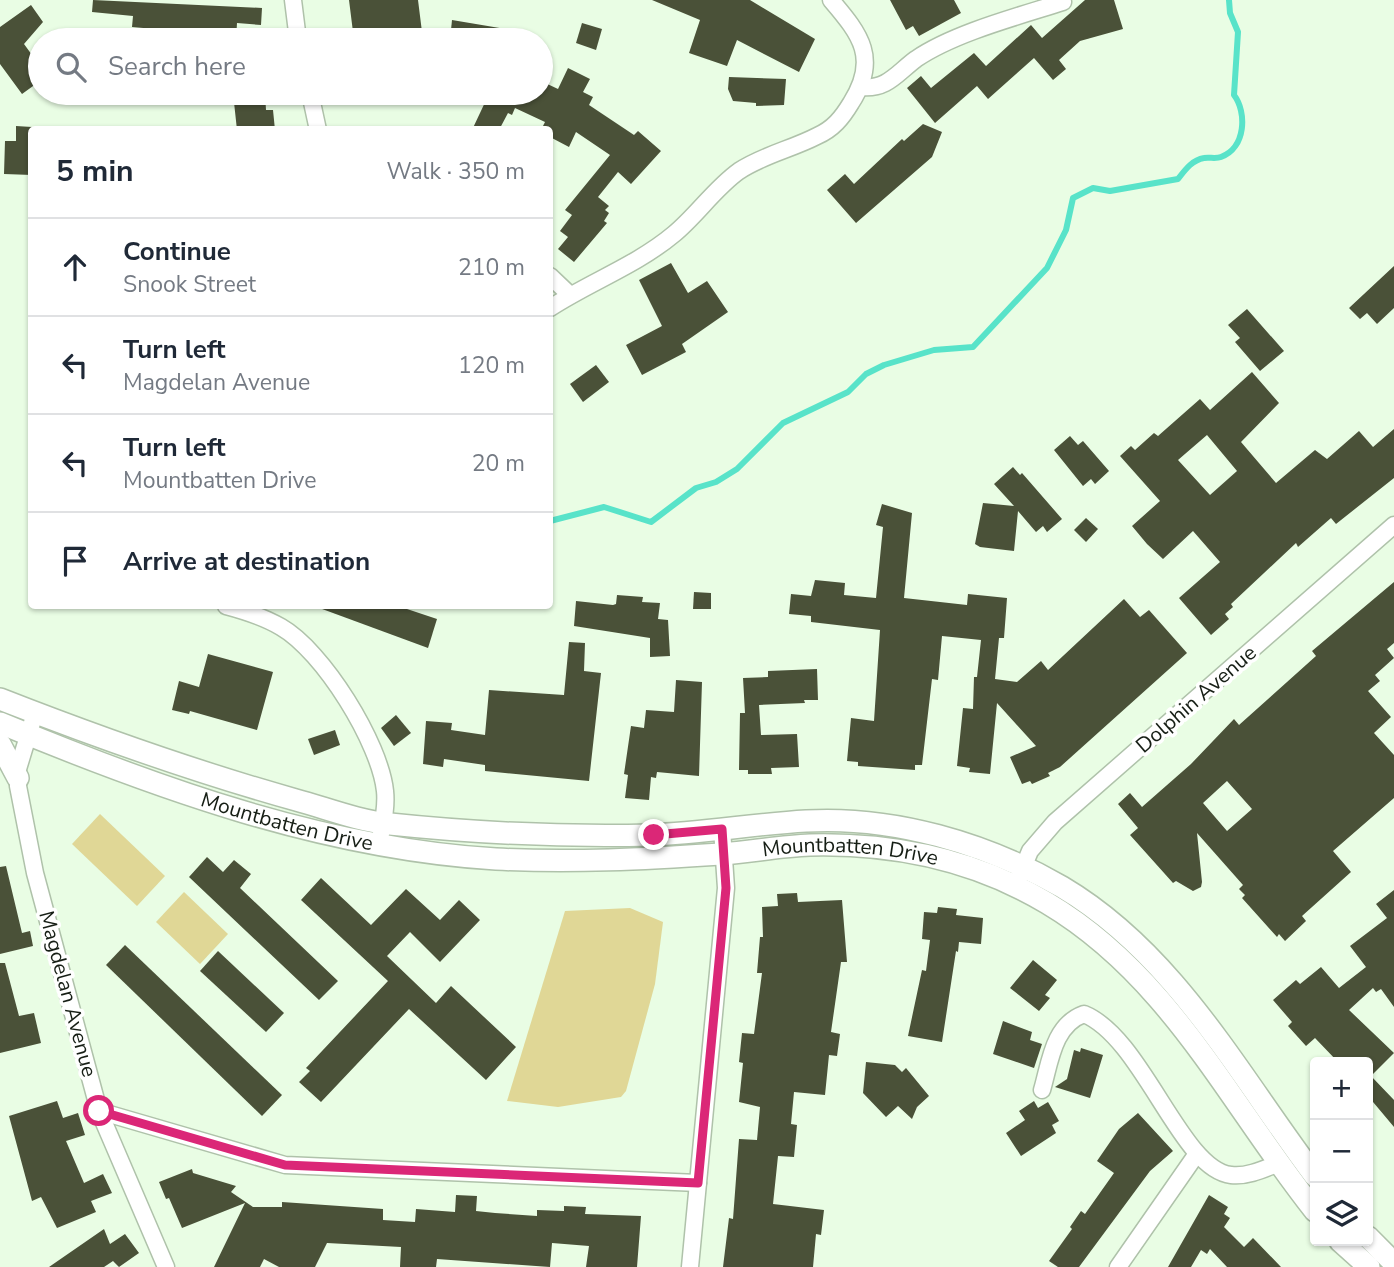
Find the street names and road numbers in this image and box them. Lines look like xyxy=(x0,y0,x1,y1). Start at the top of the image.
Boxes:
street label: Dolphin Avenue xyxy=(1130,639,1262,759)
street label: Mountbatten Drive xyxy=(197,786,375,857)
street label: Mountbatten Drive xyxy=(761,831,941,872)
street label: Magdelan Avenue xyxy=(32,908,104,1080)

